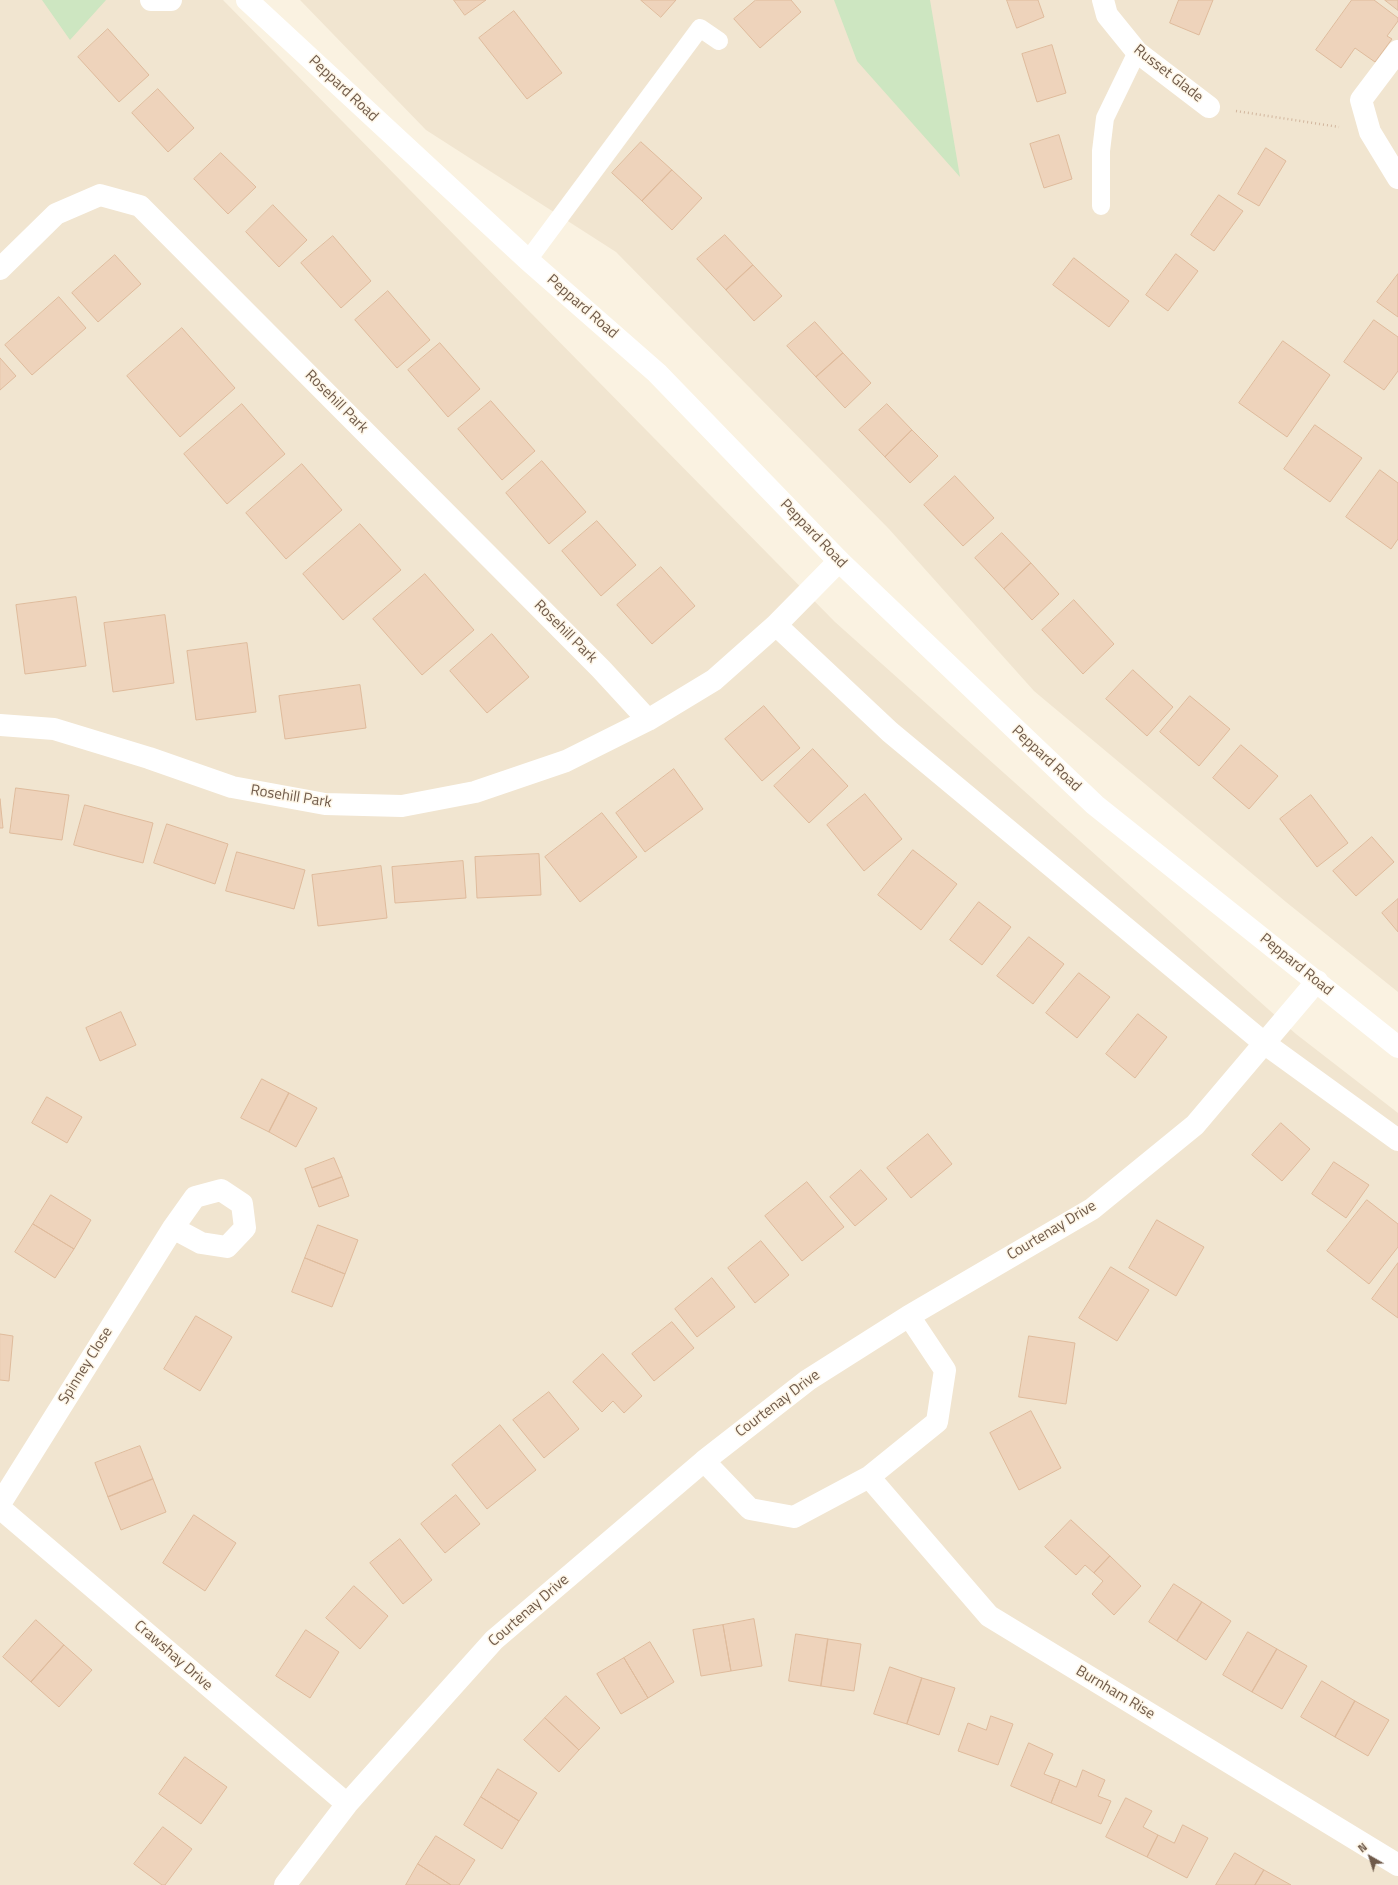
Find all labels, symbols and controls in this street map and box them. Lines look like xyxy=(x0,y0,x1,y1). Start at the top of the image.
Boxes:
street label: Russet Glade xyxy=(1130,41,1206,107)
street label: Peppard Road xyxy=(305,52,381,126)
street label: Peppard Road xyxy=(543,271,621,343)
street label: Rosehill Park xyxy=(301,367,371,437)
street label: Peppard Road xyxy=(776,496,850,572)
street label: Rosehill Park xyxy=(530,597,600,667)
street label: Peppard Road xyxy=(1008,722,1084,796)
street label: Rosehill Park xyxy=(249,782,333,812)
street label: Peppard Road xyxy=(1256,930,1336,1000)
street label: Courtenay Drive xyxy=(1004,1197,1100,1265)
street label: Spinney Close xyxy=(55,1324,117,1408)
street label: Courtenay Drive xyxy=(732,1366,824,1442)
street label: Courtenay Drive xyxy=(485,1571,573,1651)
street label: Crawshay Drive xyxy=(130,1617,216,1695)
street label: Burnham Rise xyxy=(1072,1662,1158,1724)
north arrow xyxy=(1350,1837,1390,1877)
text: N xyxy=(1354,1839,1370,1856)

